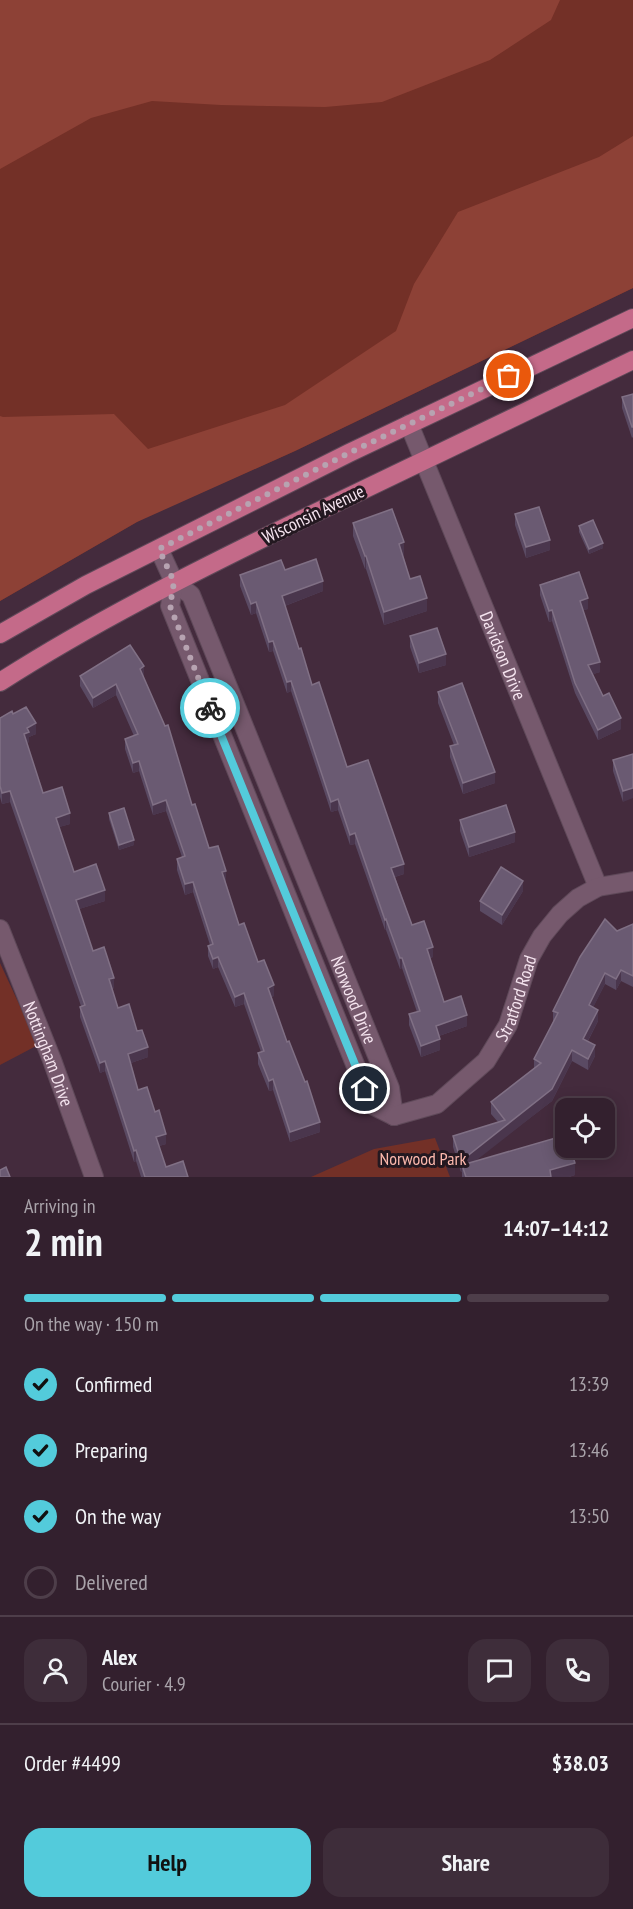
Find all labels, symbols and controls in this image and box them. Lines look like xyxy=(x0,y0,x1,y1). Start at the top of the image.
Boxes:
pin xyxy=(483,350,534,401)
icon: bag xyxy=(492,359,525,392)
street label: Wisconsin Avenue xyxy=(258,479,368,549)
street label: Davidson Drive xyxy=(475,608,532,703)
courier xyxy=(180,678,240,738)
icon: bike xyxy=(194,692,227,725)
street label: Norwood Drive xyxy=(326,952,382,1047)
street label: Stratford Road xyxy=(489,952,541,1045)
street label: Nottingham Drive xyxy=(18,998,79,1109)
pin xyxy=(339,1063,390,1114)
icon: home xyxy=(348,1072,381,1105)
map controls xyxy=(555,1098,615,1158)
button: locate xyxy=(555,1098,615,1158)
park label: Norwood Park xyxy=(380,1147,466,1170)
text: Arriving in xyxy=(24,1193,96,1219)
text: 14:07–14:12 xyxy=(503,1214,609,1242)
text: 2 min xyxy=(24,1216,103,1267)
text: On the way · 150 m xyxy=(24,1311,159,1337)
icon: check xyxy=(24,1368,57,1401)
text: Confirmed xyxy=(75,1370,152,1398)
text: 13:39 xyxy=(569,1371,609,1397)
icon: check xyxy=(24,1434,57,1467)
text: Preparing xyxy=(75,1436,148,1464)
text: 13:46 xyxy=(569,1437,609,1463)
icon: check xyxy=(24,1500,57,1533)
text: On the way xyxy=(75,1502,161,1530)
text: 13:50 xyxy=(569,1503,609,1529)
text: Delivered xyxy=(75,1568,148,1596)
button: person xyxy=(24,1639,87,1702)
button: chat xyxy=(468,1639,531,1702)
button: phone xyxy=(546,1639,609,1702)
text: Alex xyxy=(102,1643,137,1671)
text: Courier · 4.9 xyxy=(102,1671,186,1697)
text: Order #4499 xyxy=(24,1749,121,1777)
text: $38.03 xyxy=(552,1749,609,1777)
button: Help xyxy=(24,1828,311,1897)
button: Share xyxy=(323,1828,609,1897)

